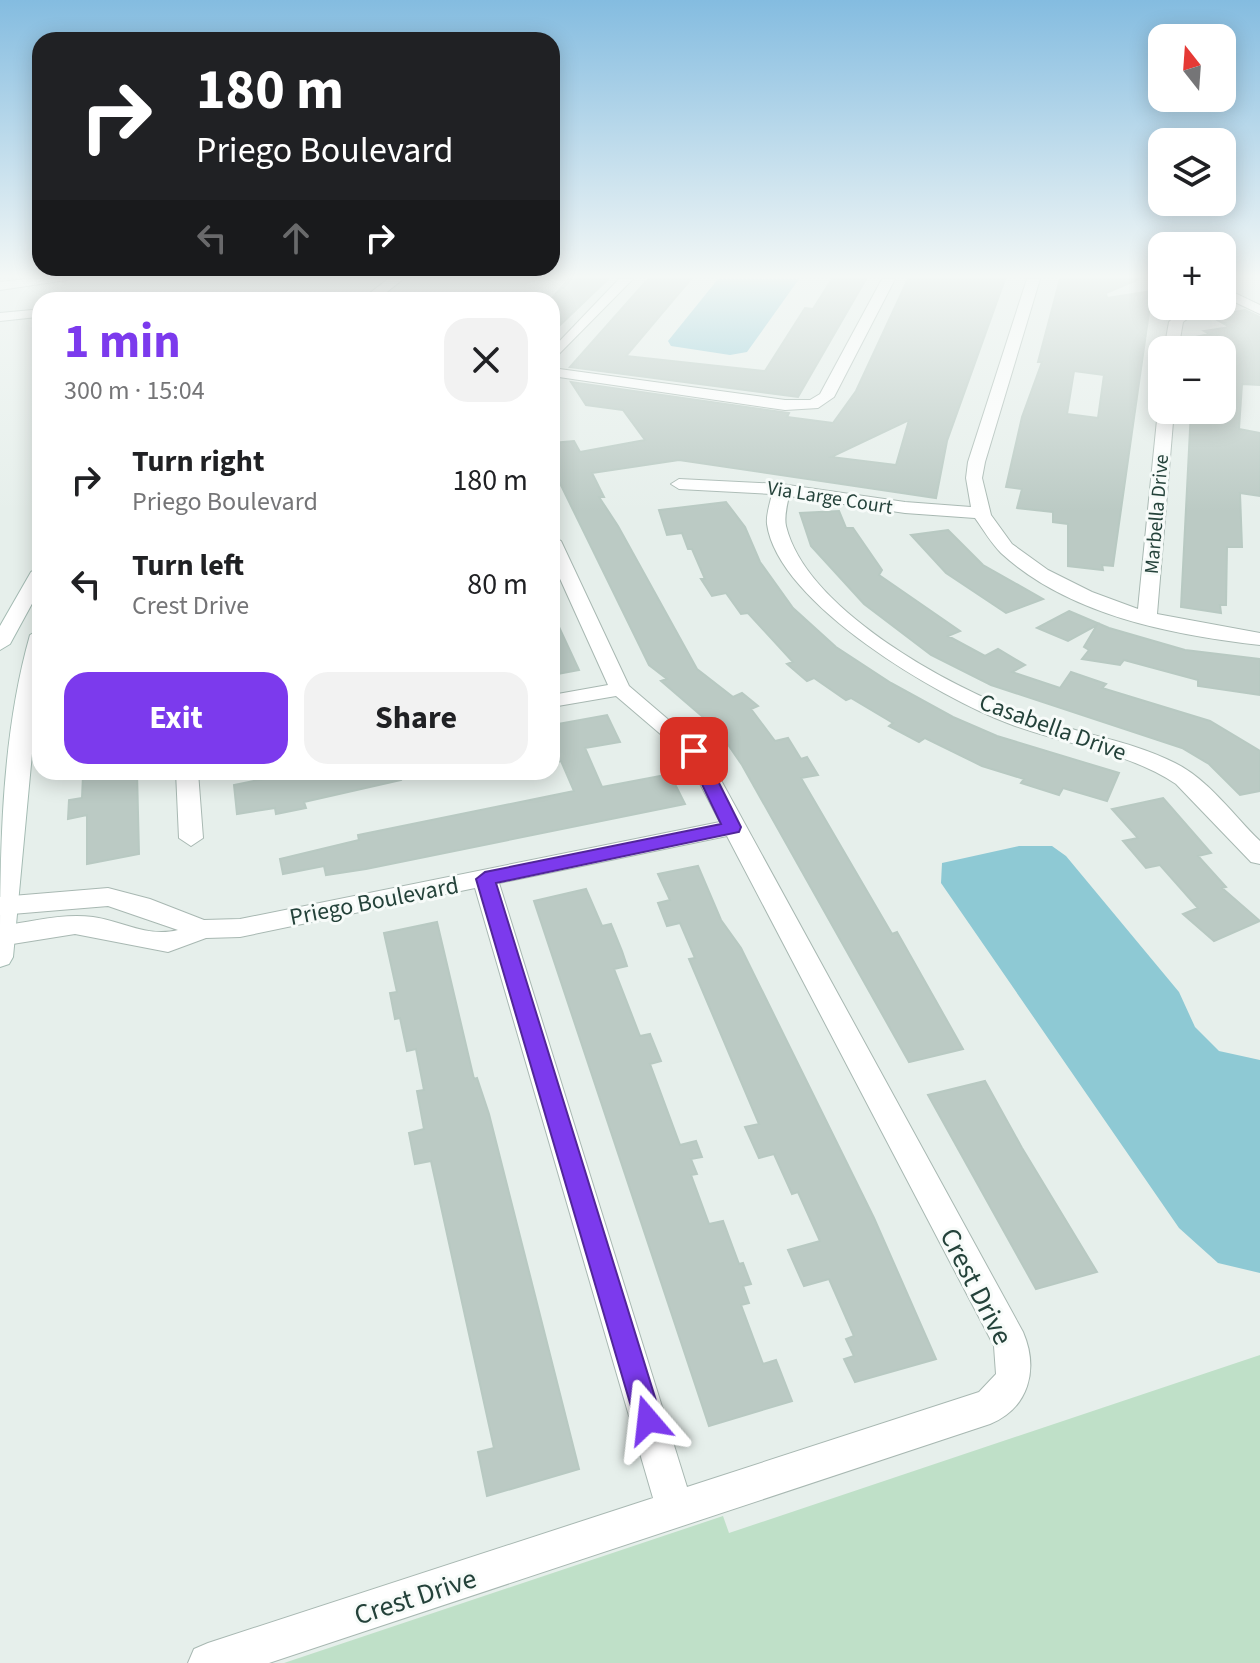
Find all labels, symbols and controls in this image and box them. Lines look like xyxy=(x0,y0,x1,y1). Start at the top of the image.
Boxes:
north arrow xyxy=(1148,24,1236,112)
map controls xyxy=(1148,24,1236,424)
text: 180 m xyxy=(196,51,344,130)
icon: right xyxy=(64,64,168,168)
text: Priego Boulevard xyxy=(196,125,453,176)
button: layers xyxy=(1148,128,1236,216)
icon: left xyxy=(190,216,234,260)
icon: ahead xyxy=(274,216,318,260)
icon: right xyxy=(358,216,402,260)
button: + xyxy=(1148,232,1236,320)
text: 1 min xyxy=(64,308,181,376)
button: close xyxy=(444,318,528,402)
button: − xyxy=(1148,336,1236,424)
text: 300 m · 15:04 xyxy=(64,372,205,409)
text: Turn right xyxy=(132,440,264,483)
street label: Marbella Drive xyxy=(1138,453,1176,575)
icon: right xyxy=(64,458,108,502)
text: 180 m xyxy=(452,459,528,502)
street label: Via Large Court xyxy=(765,474,895,522)
text: Priego Boulevard xyxy=(132,483,318,520)
text: Turn left xyxy=(132,544,244,587)
icon: left xyxy=(64,562,108,606)
text: 80 m xyxy=(467,563,528,606)
text: Crest Drive xyxy=(132,587,249,624)
button: Exit xyxy=(64,672,288,764)
button: Share xyxy=(304,672,528,764)
street label: Casabella Drive xyxy=(974,685,1131,770)
pin xyxy=(660,717,728,785)
icon: arrive xyxy=(672,729,716,773)
street label: Priego Boulevard xyxy=(287,868,462,935)
street label: Crest Drive xyxy=(930,1221,1023,1352)
position arrow xyxy=(606,1378,690,1462)
street label: Crest Drive xyxy=(349,1558,482,1635)

